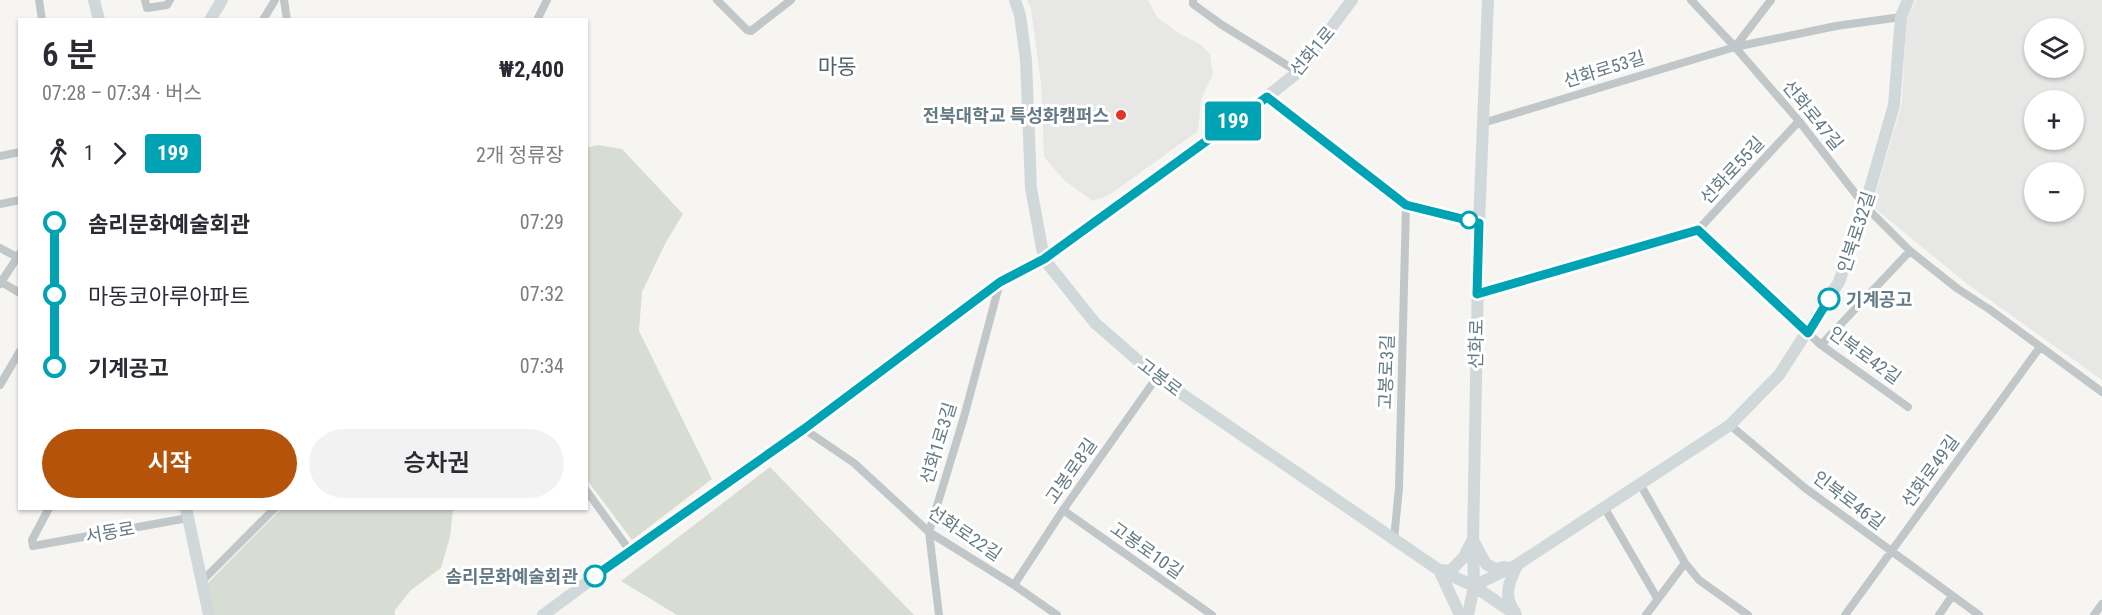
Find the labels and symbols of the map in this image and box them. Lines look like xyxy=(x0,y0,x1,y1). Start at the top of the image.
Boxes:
street label: 선화1로 xyxy=(1285,22,1339,80)
street label: 선화로53길 xyxy=(1561,47,1647,91)
district label: 마동 xyxy=(818,55,856,79)
street label: 선화로47길 xyxy=(1778,76,1848,154)
line badge: 199 xyxy=(1198,102,1268,140)
place label: 전북대학교 특성화캠퍼스 xyxy=(923,105,1109,126)
marker: 전북대학교 특성화캠퍼스 xyxy=(1114,108,1128,122)
street label: 선화로55길 xyxy=(1696,132,1768,208)
street label: 인북로32길 xyxy=(1833,189,1879,275)
unlabelled marker xyxy=(1460,211,1478,229)
marker: 기계공고 xyxy=(1818,288,1840,310)
place label: 기계공고 xyxy=(1846,289,1912,310)
street label: 선화로 xyxy=(1465,319,1487,369)
street label: 인북로42길 xyxy=(1825,322,1905,388)
street label: 고봉로3길 xyxy=(1374,334,1398,410)
street label: 고봉로 xyxy=(1134,354,1186,400)
street label: 선화1로3길 xyxy=(916,400,960,486)
street label: 선화로49길 xyxy=(1897,431,1963,511)
street label: 고봉로8길 xyxy=(1041,434,1101,508)
street label: 인북로46길 xyxy=(1809,466,1889,534)
street label: 선화로22길 xyxy=(924,501,1006,565)
street label: 서동로 xyxy=(84,517,136,547)
street label: 고봉로10길 xyxy=(1107,517,1187,583)
marker: 솜리문화예술회관 xyxy=(584,565,606,587)
place label: 솜리문화예술회관 xyxy=(446,566,578,587)

